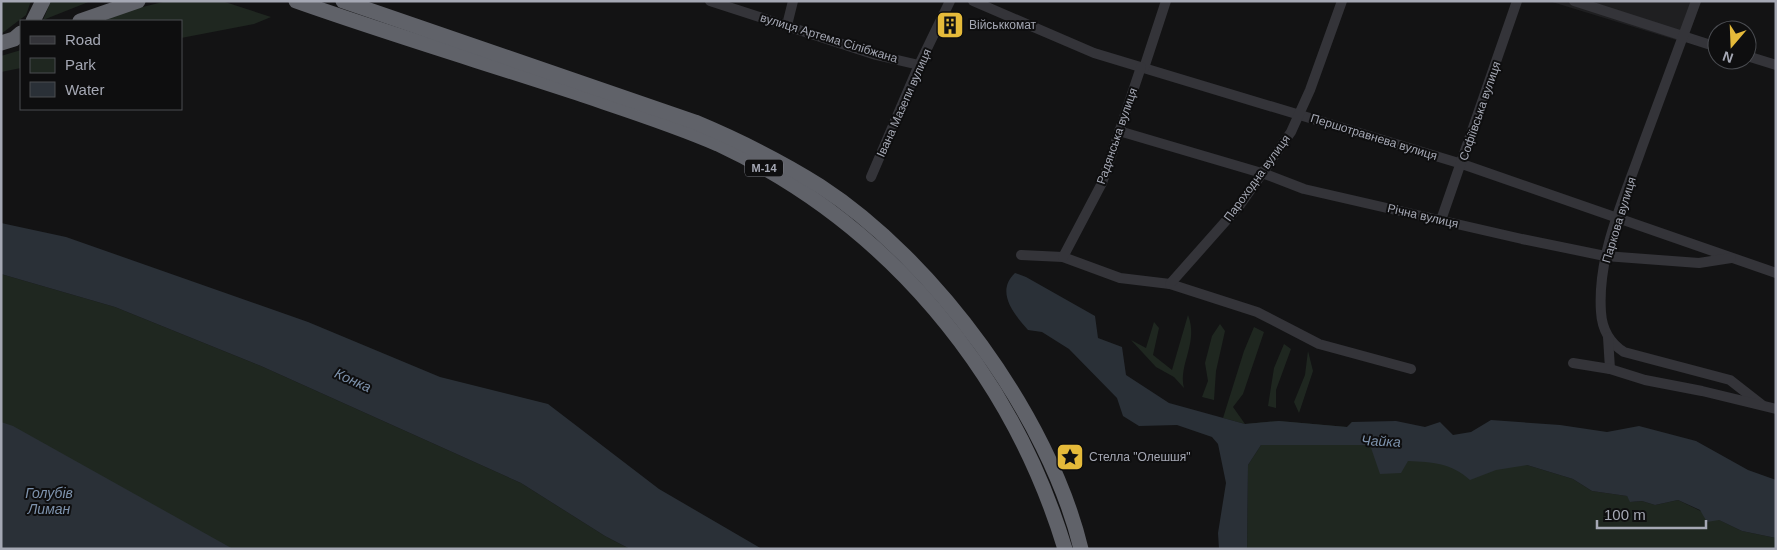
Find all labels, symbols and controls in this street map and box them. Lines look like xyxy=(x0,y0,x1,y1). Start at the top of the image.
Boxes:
street label: вулиця Артема Сілібжана xyxy=(759,10,900,66)
building icon: Військкомат xyxy=(935,10,965,40)
place label: Військкомат xyxy=(969,18,1037,32)
legend xyxy=(20,20,182,110)
north arrow xyxy=(1707,20,1757,70)
text: Road xyxy=(65,31,101,48)
street label: Івана Мазепи вулиця xyxy=(874,47,934,159)
text: N xyxy=(1720,48,1735,67)
text: Park xyxy=(65,56,96,73)
street label: Софіївська вулиця xyxy=(1456,59,1504,163)
text: Water xyxy=(65,81,104,98)
street label: Радянська вулиця xyxy=(1094,86,1140,186)
street label: Першотравнева вулиця xyxy=(1309,111,1439,163)
street label: Пароходна вулиця xyxy=(1221,132,1293,224)
road number: М-14 xyxy=(745,160,783,177)
street label: Паркова вулиця xyxy=(1599,175,1639,265)
street label: Річна вулиця xyxy=(1386,201,1460,231)
water label: Конка xyxy=(332,365,374,395)
water label: Чайка xyxy=(1361,432,1401,450)
place icon: Стелла "Олешшя" xyxy=(1055,442,1085,472)
place label: Стелла "Олешшя" xyxy=(1089,450,1190,464)
water label: Голубів Лиман xyxy=(25,485,73,517)
scale bar xyxy=(1597,498,1706,530)
text: 100 m xyxy=(1604,506,1646,523)

